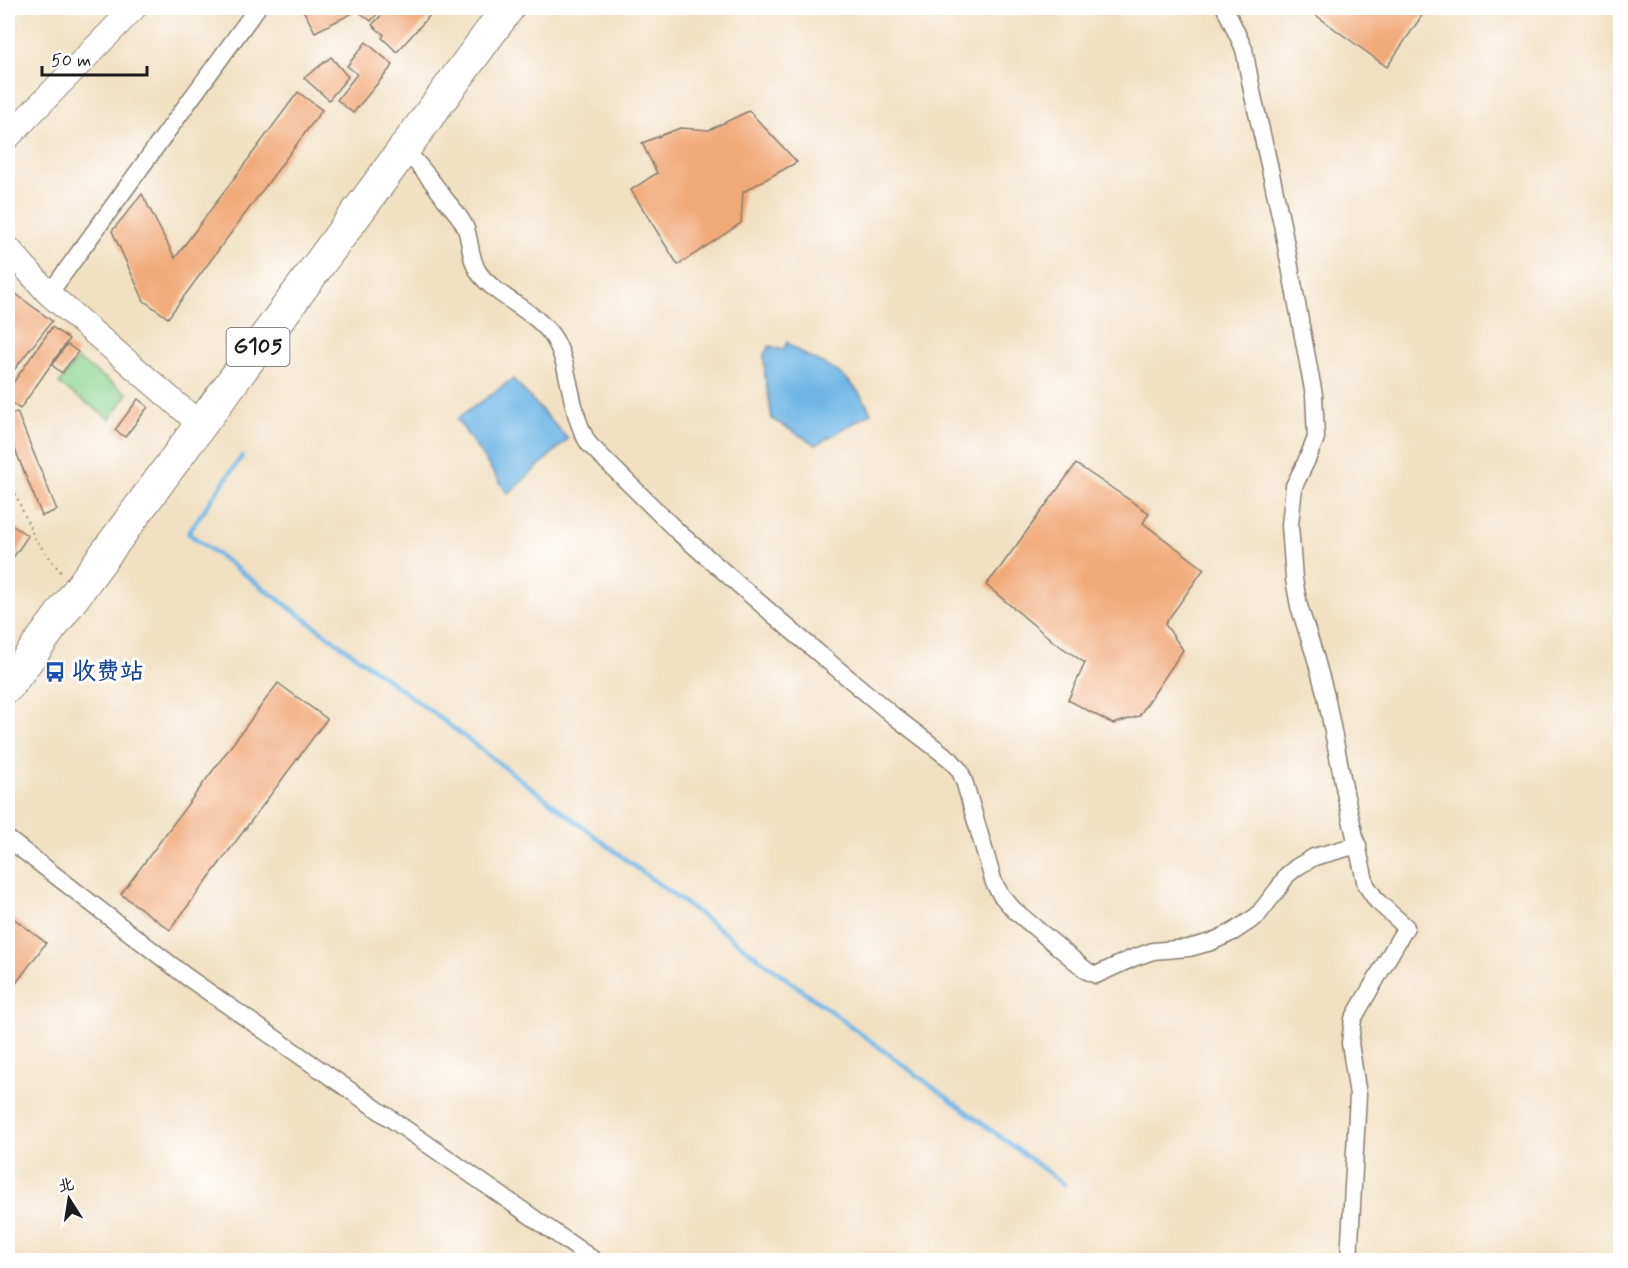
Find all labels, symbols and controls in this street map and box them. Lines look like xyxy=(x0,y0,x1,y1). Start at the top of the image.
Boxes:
scale bar xyxy=(42,39,147,77)
text: 50 m xyxy=(51,49,91,73)
road number: G105 xyxy=(226,328,290,366)
place label: 收费站 xyxy=(72,657,144,688)
bus stop icon: 收费站 xyxy=(43,660,67,684)
north arrow xyxy=(39,1169,99,1229)
text: 北 xyxy=(56,1174,76,1198)

